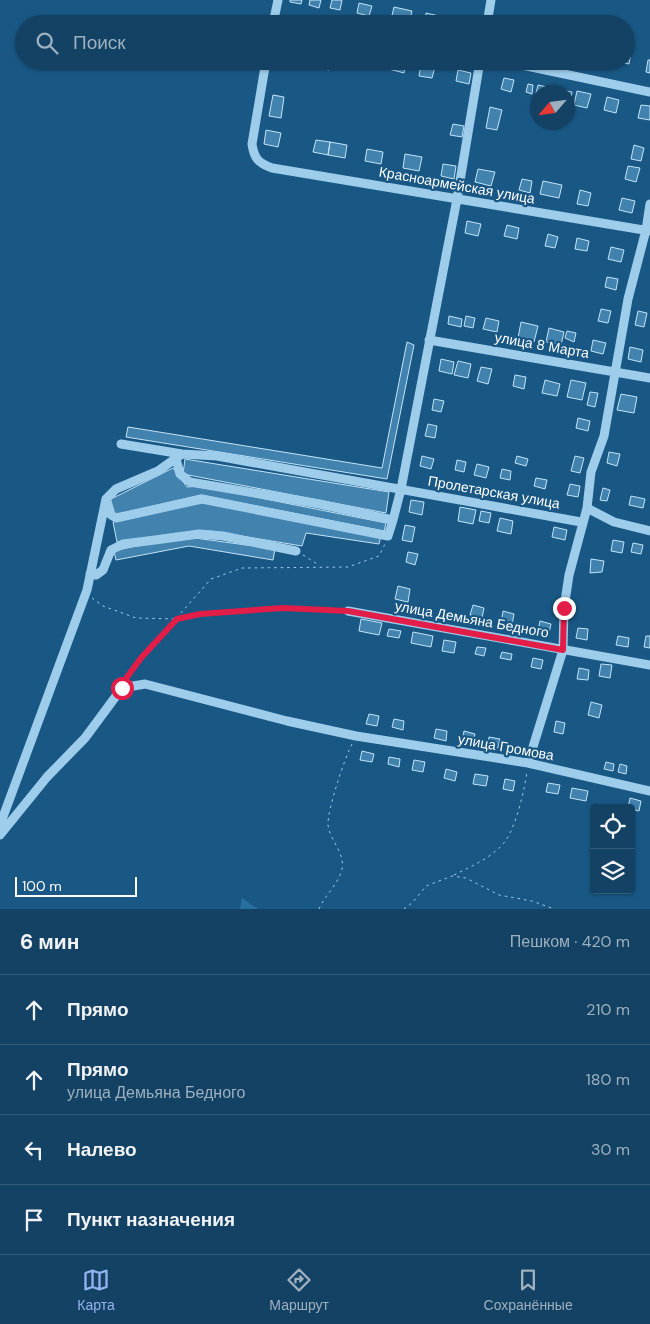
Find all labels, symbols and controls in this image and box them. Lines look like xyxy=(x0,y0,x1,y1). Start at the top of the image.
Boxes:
search box xyxy=(15,15,635,70)
icon: search xyxy=(33,29,61,57)
text: Поиск xyxy=(73,30,126,55)
north arrow xyxy=(530,85,575,130)
street label: Красноармейская улица xyxy=(378,162,537,208)
street label: улица 8 Марта xyxy=(493,328,591,362)
street label: Пролетарская улица xyxy=(427,472,562,513)
street label: улица Демьяна Бедного xyxy=(394,597,551,641)
route end xyxy=(553,597,576,620)
route start xyxy=(111,677,134,700)
street label: улица Громова xyxy=(457,730,556,764)
map controls xyxy=(590,804,635,894)
button: locate xyxy=(590,804,635,849)
button: layers xyxy=(590,849,635,894)
scale bar xyxy=(15,874,138,897)
text: 100 m xyxy=(22,877,62,895)
text: 6 мин xyxy=(20,928,79,956)
text: Пешком · 420 m xyxy=(510,931,630,952)
icon: ahead xyxy=(20,996,48,1024)
text: Прямо xyxy=(67,997,129,1022)
text: 210 m xyxy=(586,999,630,1020)
text: Прямо xyxy=(67,1057,129,1082)
icon: ahead xyxy=(20,1066,48,1094)
text: 180 m xyxy=(586,1069,630,1090)
text: улица Демьяна Бедного xyxy=(67,1082,245,1103)
icon: left xyxy=(20,1136,48,1164)
text: Налево xyxy=(67,1137,137,1162)
text: 30 m xyxy=(591,1139,630,1160)
icon: arrive xyxy=(20,1206,48,1234)
text: Пункт назначения xyxy=(67,1207,235,1232)
tab: Карта xyxy=(77,1266,115,1314)
tab: Маршрут xyxy=(269,1266,329,1314)
tab: Сохранённые xyxy=(484,1266,573,1314)

